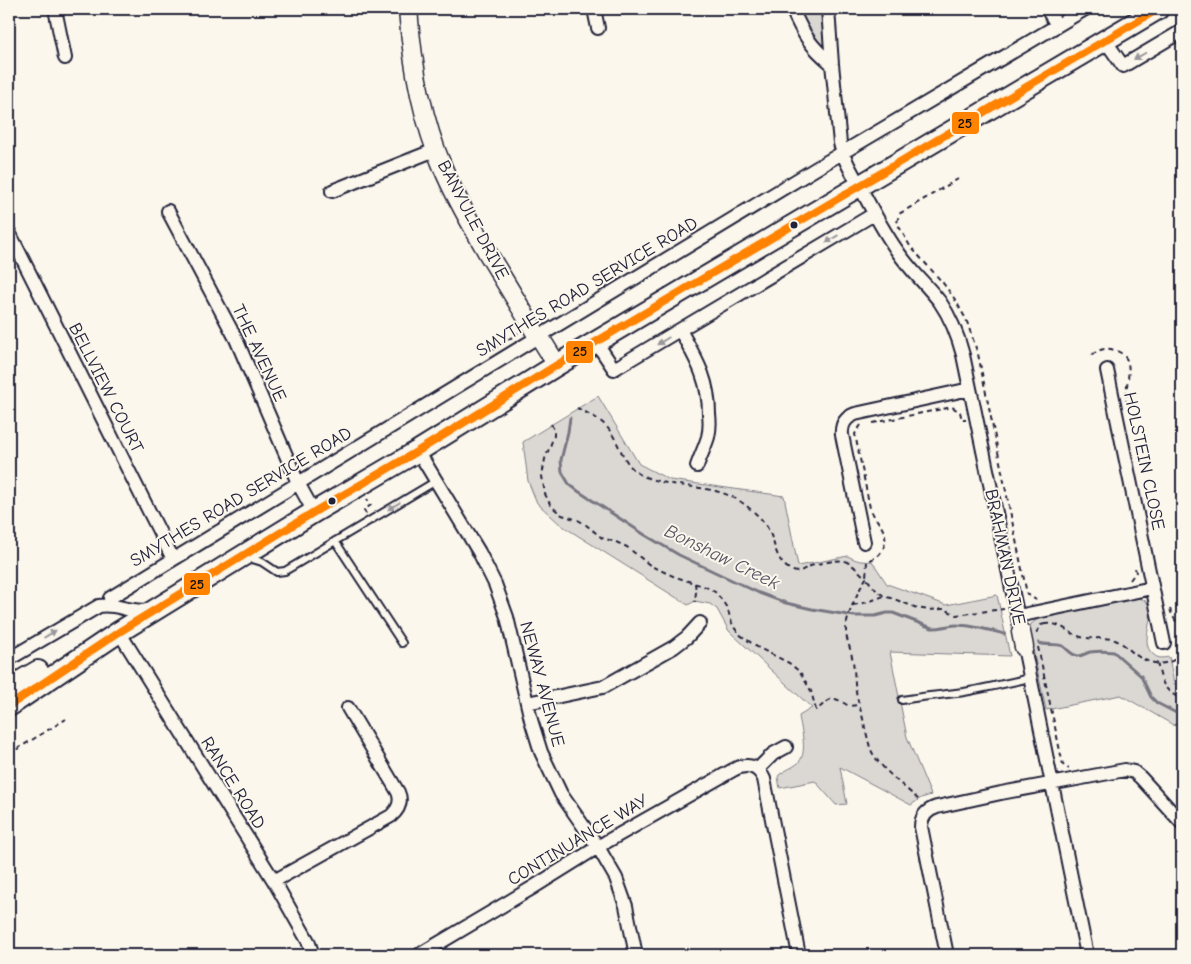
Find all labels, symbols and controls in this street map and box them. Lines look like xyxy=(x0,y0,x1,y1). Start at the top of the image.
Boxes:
one-way arrow xyxy=(1134,51,1147,60)
line badge: 25 xyxy=(951,111,980,135)
text: 25 xyxy=(958,115,972,132)
street label: BANYULE DRIVE xyxy=(433,157,513,283)
street label: SMYTHES ROAD SERVICE ROAD xyxy=(472,212,702,362)
unlabelled marker xyxy=(789,220,799,230)
one-way arrow xyxy=(826,235,839,244)
street label: THE AVENUE xyxy=(227,301,291,405)
street label: BELLVIEW COURT xyxy=(64,319,148,457)
one-way arrow xyxy=(656,336,669,345)
line badge: 25 xyxy=(565,340,594,364)
text: 25 xyxy=(573,343,587,360)
street label: HOLSTEIN CLOSE xyxy=(1119,390,1169,532)
street label: SMYTHES ROAD SERVICE ROAD xyxy=(126,422,356,572)
street label: BRAHMAN DRIVE xyxy=(980,487,1030,627)
unlabelled marker xyxy=(327,496,337,506)
one-way arrow xyxy=(388,501,401,510)
water label: Bonshaw Creek xyxy=(661,520,784,595)
line badge: 25 xyxy=(183,572,211,596)
text: 25 xyxy=(190,576,204,593)
street label: NEWAY AVENUE xyxy=(515,619,569,749)
one-way arrow xyxy=(44,629,57,638)
street label: RANCE ROAD xyxy=(196,733,270,833)
street label: CONTINUANCE WAY xyxy=(504,790,652,890)

